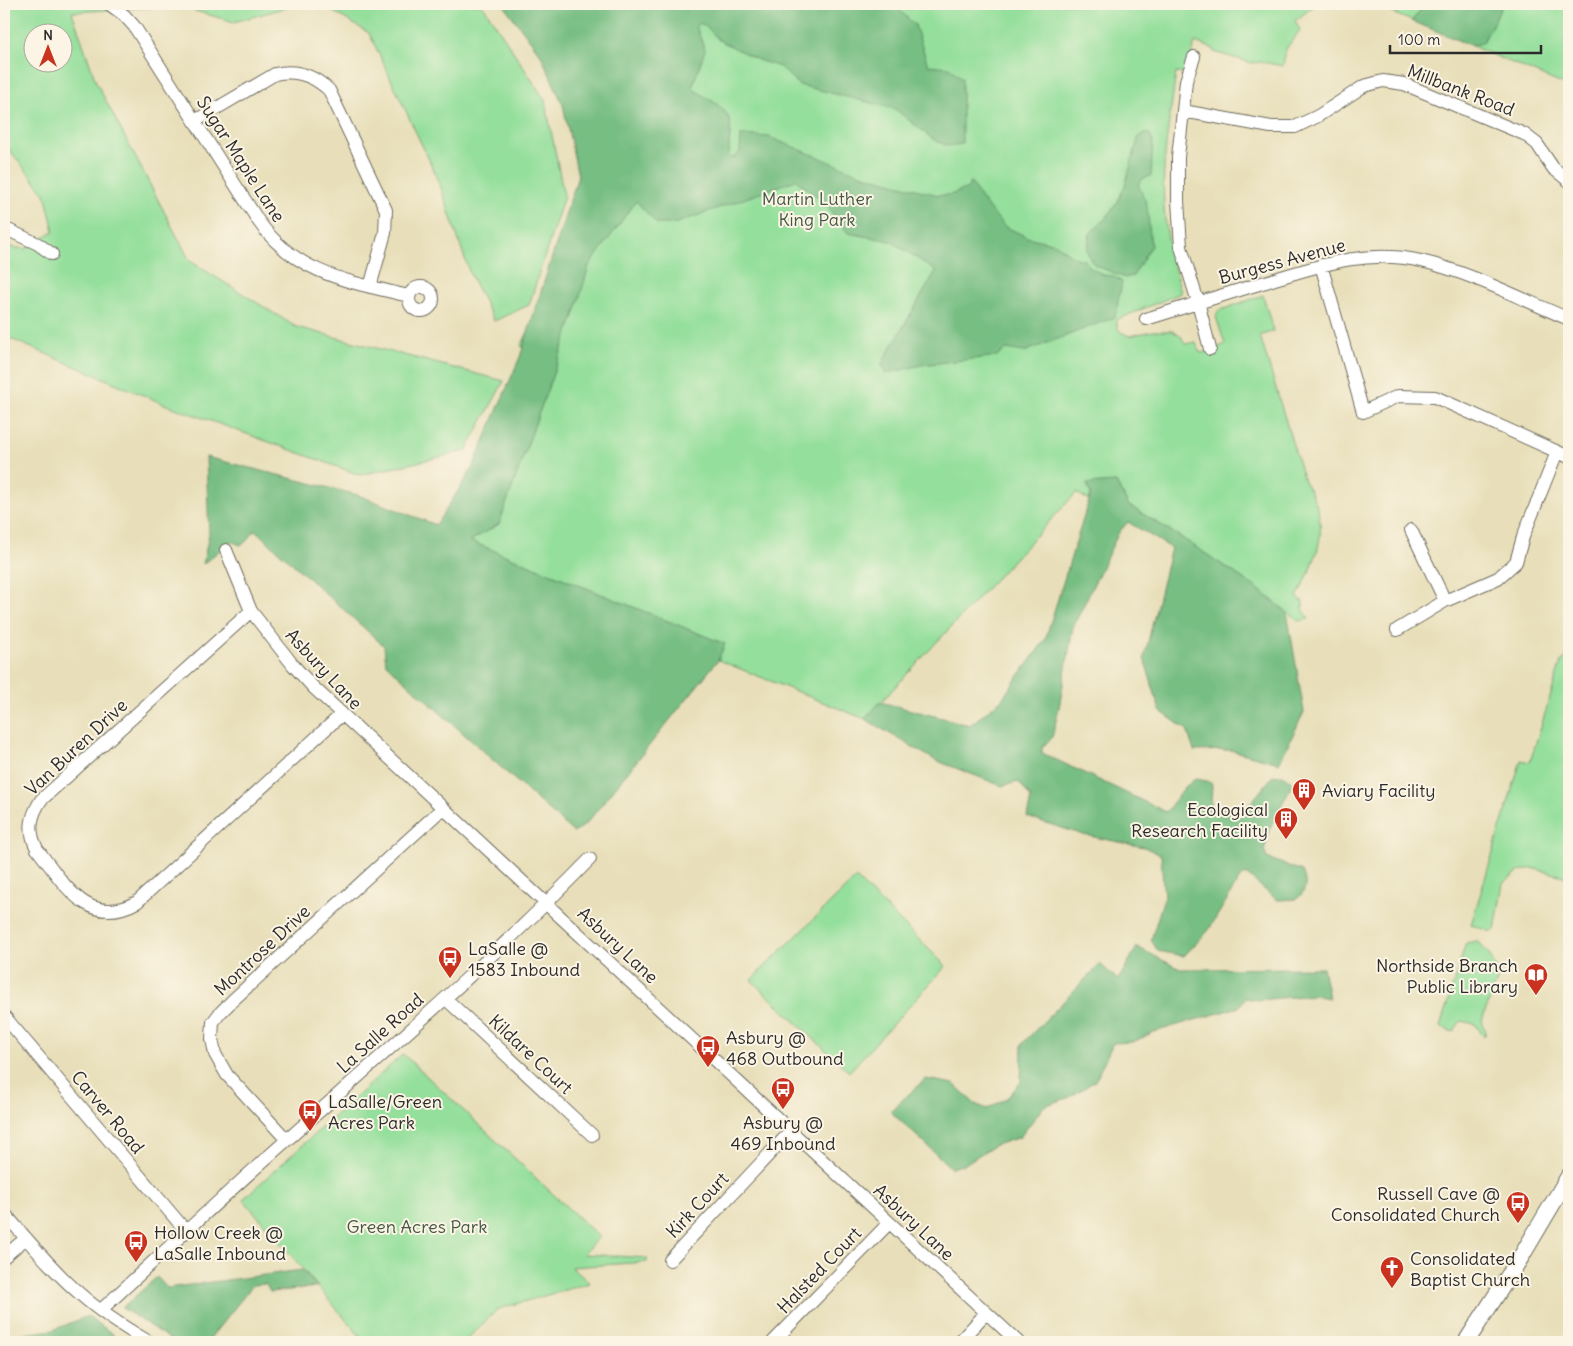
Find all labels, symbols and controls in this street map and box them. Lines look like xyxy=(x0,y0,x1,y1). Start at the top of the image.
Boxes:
north arrow xyxy=(22,22,72,72)
scale bar xyxy=(1390,22,1542,54)
text: N xyxy=(43,26,53,44)
text: 100 m xyxy=(1398,30,1440,49)
street label: Millbank Road xyxy=(1404,59,1518,121)
street label: Sugar Maple Lane xyxy=(192,92,290,226)
park label: Martin Luther King Park xyxy=(762,187,873,231)
street label: Burgess Avenue xyxy=(1216,233,1348,289)
street label: Asbury Lane xyxy=(281,624,367,714)
street label: Van Buren Drive xyxy=(20,694,132,800)
building icon: Aviary Facility xyxy=(1291,777,1317,811)
place label: Aviary Facility xyxy=(1322,779,1435,802)
place label: Ecological Research Facility xyxy=(1131,798,1268,842)
building icon: Ecological Research Facility xyxy=(1273,806,1299,840)
street label: Montrose Drive xyxy=(209,900,315,1000)
street label: Asbury Lane xyxy=(573,902,663,988)
place label: LaSalle @ 1583 Inbound xyxy=(468,937,581,981)
bus stop icon: LaSalle @ 1583 Inbound xyxy=(437,945,463,979)
place label: Northside Branch Public Library xyxy=(1376,954,1518,998)
library icon: Northside Branch Public Library xyxy=(1523,962,1549,996)
street label: La Salle Road xyxy=(332,988,428,1078)
street label: Kildare Court xyxy=(484,1009,578,1099)
place label: Asbury @ 468 Outbound xyxy=(726,1026,844,1070)
bus stop icon: Asbury @ 468 Outbound xyxy=(695,1034,721,1068)
street label: Carver Road xyxy=(67,1066,150,1159)
bus stop icon: Asbury @ 469 Inbound xyxy=(770,1076,796,1110)
place label: LaSalle/Green Acres Park xyxy=(328,1090,442,1134)
bus stop icon: LaSalle/Green Acres Park xyxy=(297,1098,323,1132)
place label: Asbury @ 469 Inbound xyxy=(730,1111,836,1155)
street label: Kirk Court xyxy=(661,1167,733,1243)
street label: Asbury Lane xyxy=(869,1179,959,1265)
place label: Russell Cave @ Consolidated Church xyxy=(1331,1182,1500,1226)
bus stop icon: Russell Cave @ Consolidated Church xyxy=(1505,1190,1531,1224)
park label: Green Acres Park xyxy=(347,1215,487,1238)
place label: Hollow Creek @ LaSalle Inbound xyxy=(154,1221,286,1265)
street label: Halsted Court xyxy=(772,1222,866,1318)
bus stop icon: Hollow Creek @ LaSalle Inbound xyxy=(123,1229,149,1263)
place label: Consolidated Baptist Church xyxy=(1410,1247,1530,1291)
church icon: Consolidated Baptist Church xyxy=(1379,1255,1405,1289)

